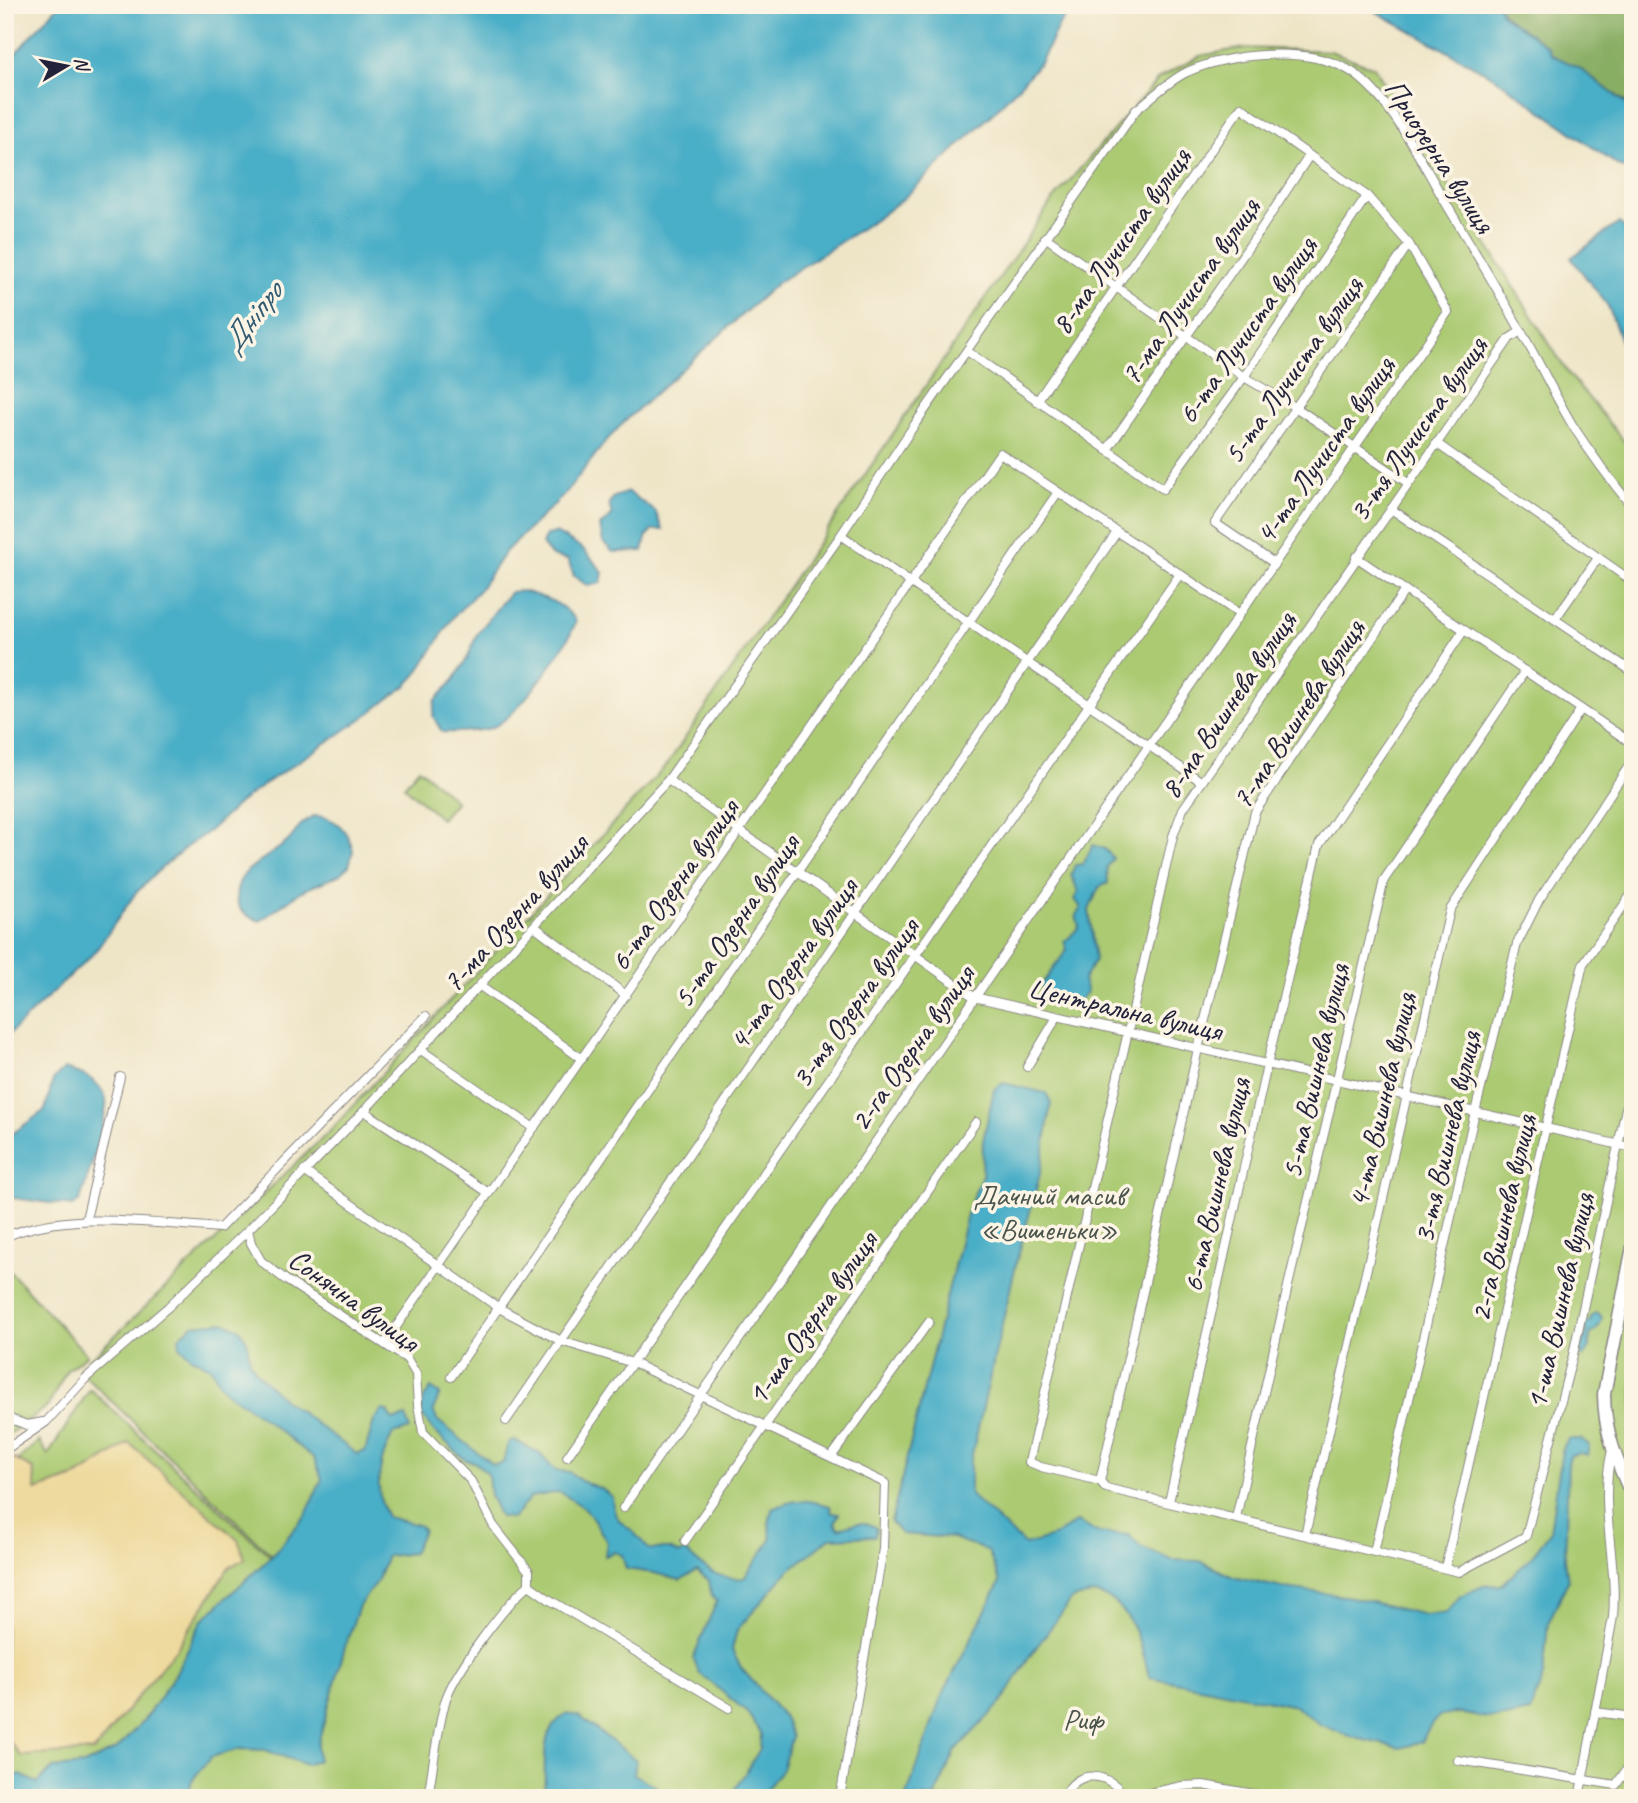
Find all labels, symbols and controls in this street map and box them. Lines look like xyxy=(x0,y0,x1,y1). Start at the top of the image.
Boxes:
north arrow xyxy=(32,32,102,102)
text: N xyxy=(69,55,95,74)
street label: Приозерна вулиця xyxy=(1376,72,1505,241)
street label: 8-ма Лучиста вулиця xyxy=(1042,139,1200,342)
street label: 7-ма Лучиста вулиця xyxy=(1111,189,1269,392)
street label: 6-та Лучиста вулиця xyxy=(1168,228,1326,431)
street label: 5-та Лучиста вулиця xyxy=(1214,268,1372,471)
water label: Дніпро xyxy=(211,270,295,361)
street label: 3-тя Лучиста вулиця xyxy=(1340,328,1497,529)
street label: 4-та Лучиста вулиця xyxy=(1246,348,1404,551)
street label: 8-ма Вишнева вулиця xyxy=(1151,603,1305,806)
street label: 7-ма Вишнева вулиця xyxy=(1223,611,1374,816)
street label: 6-та Озерна вулиця xyxy=(601,789,749,978)
street label: 7-ма Озерна вулиця xyxy=(434,824,598,1000)
street label: 5-та Озерна вулиця xyxy=(664,825,810,1015)
street label: 4-та Озерна вулиця xyxy=(720,868,868,1057)
street label: 3-тя Озерна вулиця xyxy=(782,908,929,1095)
street label: 2-га Озерна вулиця xyxy=(841,956,985,1138)
street label: 5-та Вишнева вулиця xyxy=(1272,959,1358,1182)
street label: Центральна вулиця xyxy=(1024,968,1228,1050)
street label: 4-та Вишнева вулиця xyxy=(1339,988,1425,1211)
street label: 3-тя Вишнева вулиця xyxy=(1404,1026,1490,1247)
street label: 6-та Вишнева вулиця xyxy=(1173,1073,1259,1296)
street label: 2-га Вишнева вулиця xyxy=(1461,1110,1545,1325)
park label: Дачний масив «Вишеньки» xyxy=(974,1176,1130,1248)
street label: 1-ша Вишнева вулиця xyxy=(1517,1188,1604,1413)
street label: 1-ша Озерна вулиця xyxy=(738,1222,887,1412)
street label: Сонячна вулиця xyxy=(281,1240,429,1362)
park label: Риф xyxy=(1063,1700,1106,1738)

